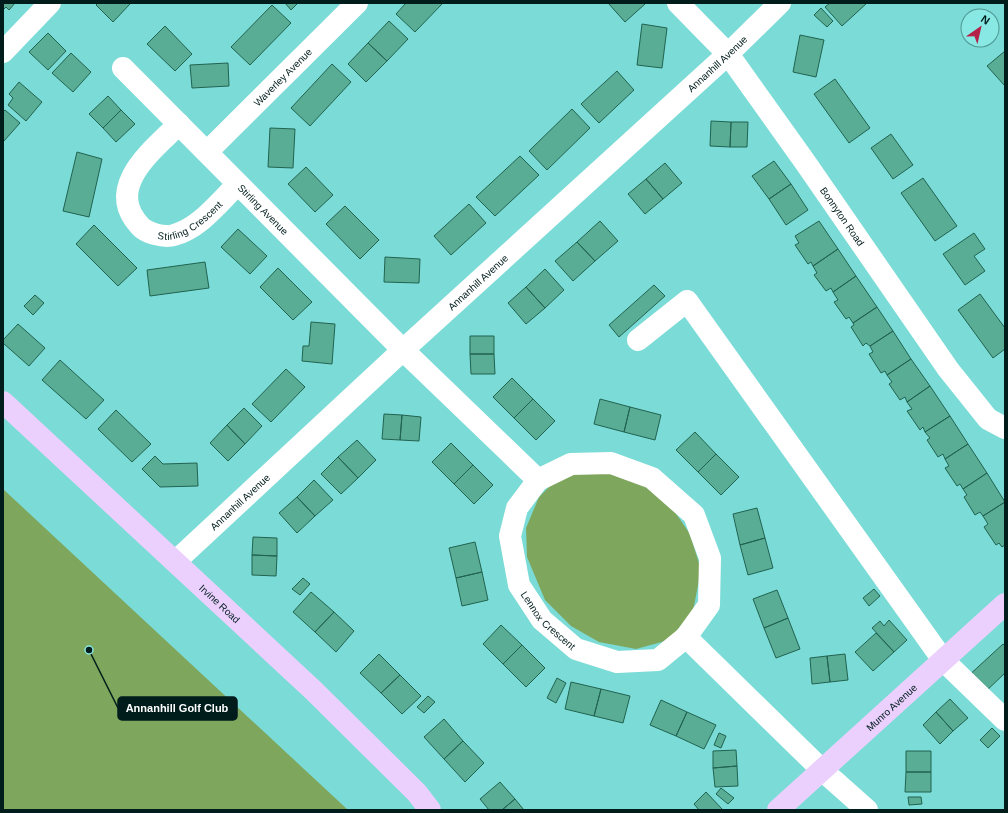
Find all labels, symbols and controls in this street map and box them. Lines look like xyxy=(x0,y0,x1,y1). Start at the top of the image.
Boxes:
north arrow xyxy=(960,8,1000,48)
text: N xyxy=(979,13,992,27)
street label: Annanhill Avenue xyxy=(685,33,749,94)
street label: Waverley Avenue xyxy=(251,46,314,108)
street label: Stirling Avenue xyxy=(236,182,291,237)
street label: Bonnyton Road xyxy=(818,185,867,248)
street label: Stirling Crescent xyxy=(157,198,224,241)
street label: Annanhill Avenue xyxy=(446,252,510,312)
street label: Annanhill Avenue xyxy=(208,471,272,532)
street label: Irvine Road xyxy=(197,582,242,625)
street label: Lennox Crescent xyxy=(519,589,578,652)
street label: Munro Avenue xyxy=(864,681,919,733)
callout: Annanhill Golf Club xyxy=(118,697,237,720)
text: Annanhill Golf Club xyxy=(126,702,229,714)

